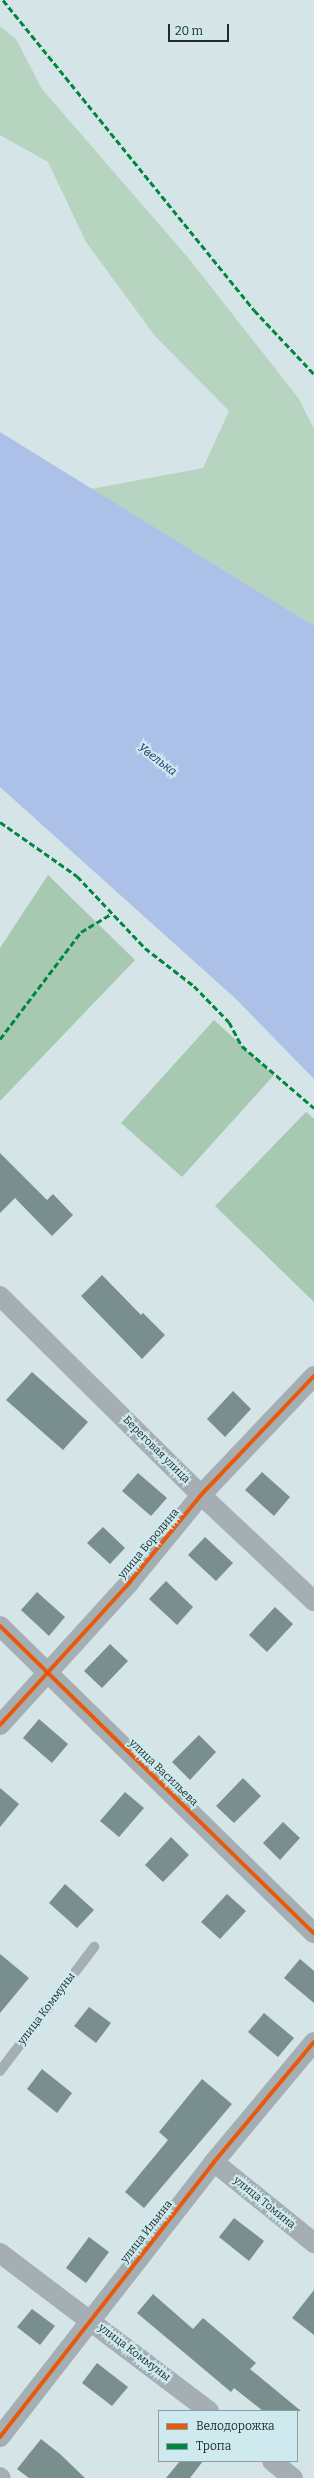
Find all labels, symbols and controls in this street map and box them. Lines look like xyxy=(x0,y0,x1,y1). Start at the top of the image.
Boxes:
scale bar xyxy=(170,16,231,42)
text: 20 m xyxy=(175,24,203,38)
water label: Увелька xyxy=(135,741,179,779)
street label: Береговая улица xyxy=(120,1414,192,1486)
street label: улица Бородина xyxy=(116,1506,182,1582)
street label: улица Васильева xyxy=(126,1737,200,1809)
street label: улица Коммуны xyxy=(16,1970,78,2048)
street label: улица Томина xyxy=(230,2174,298,2232)
street label: улица Ильина xyxy=(118,2198,176,2266)
street label: улица Коммуны xyxy=(95,2322,173,2384)
legend xyxy=(158,2410,298,2462)
text: Велодорожка xyxy=(196,2419,275,2433)
text: Тропа xyxy=(196,2439,231,2453)

